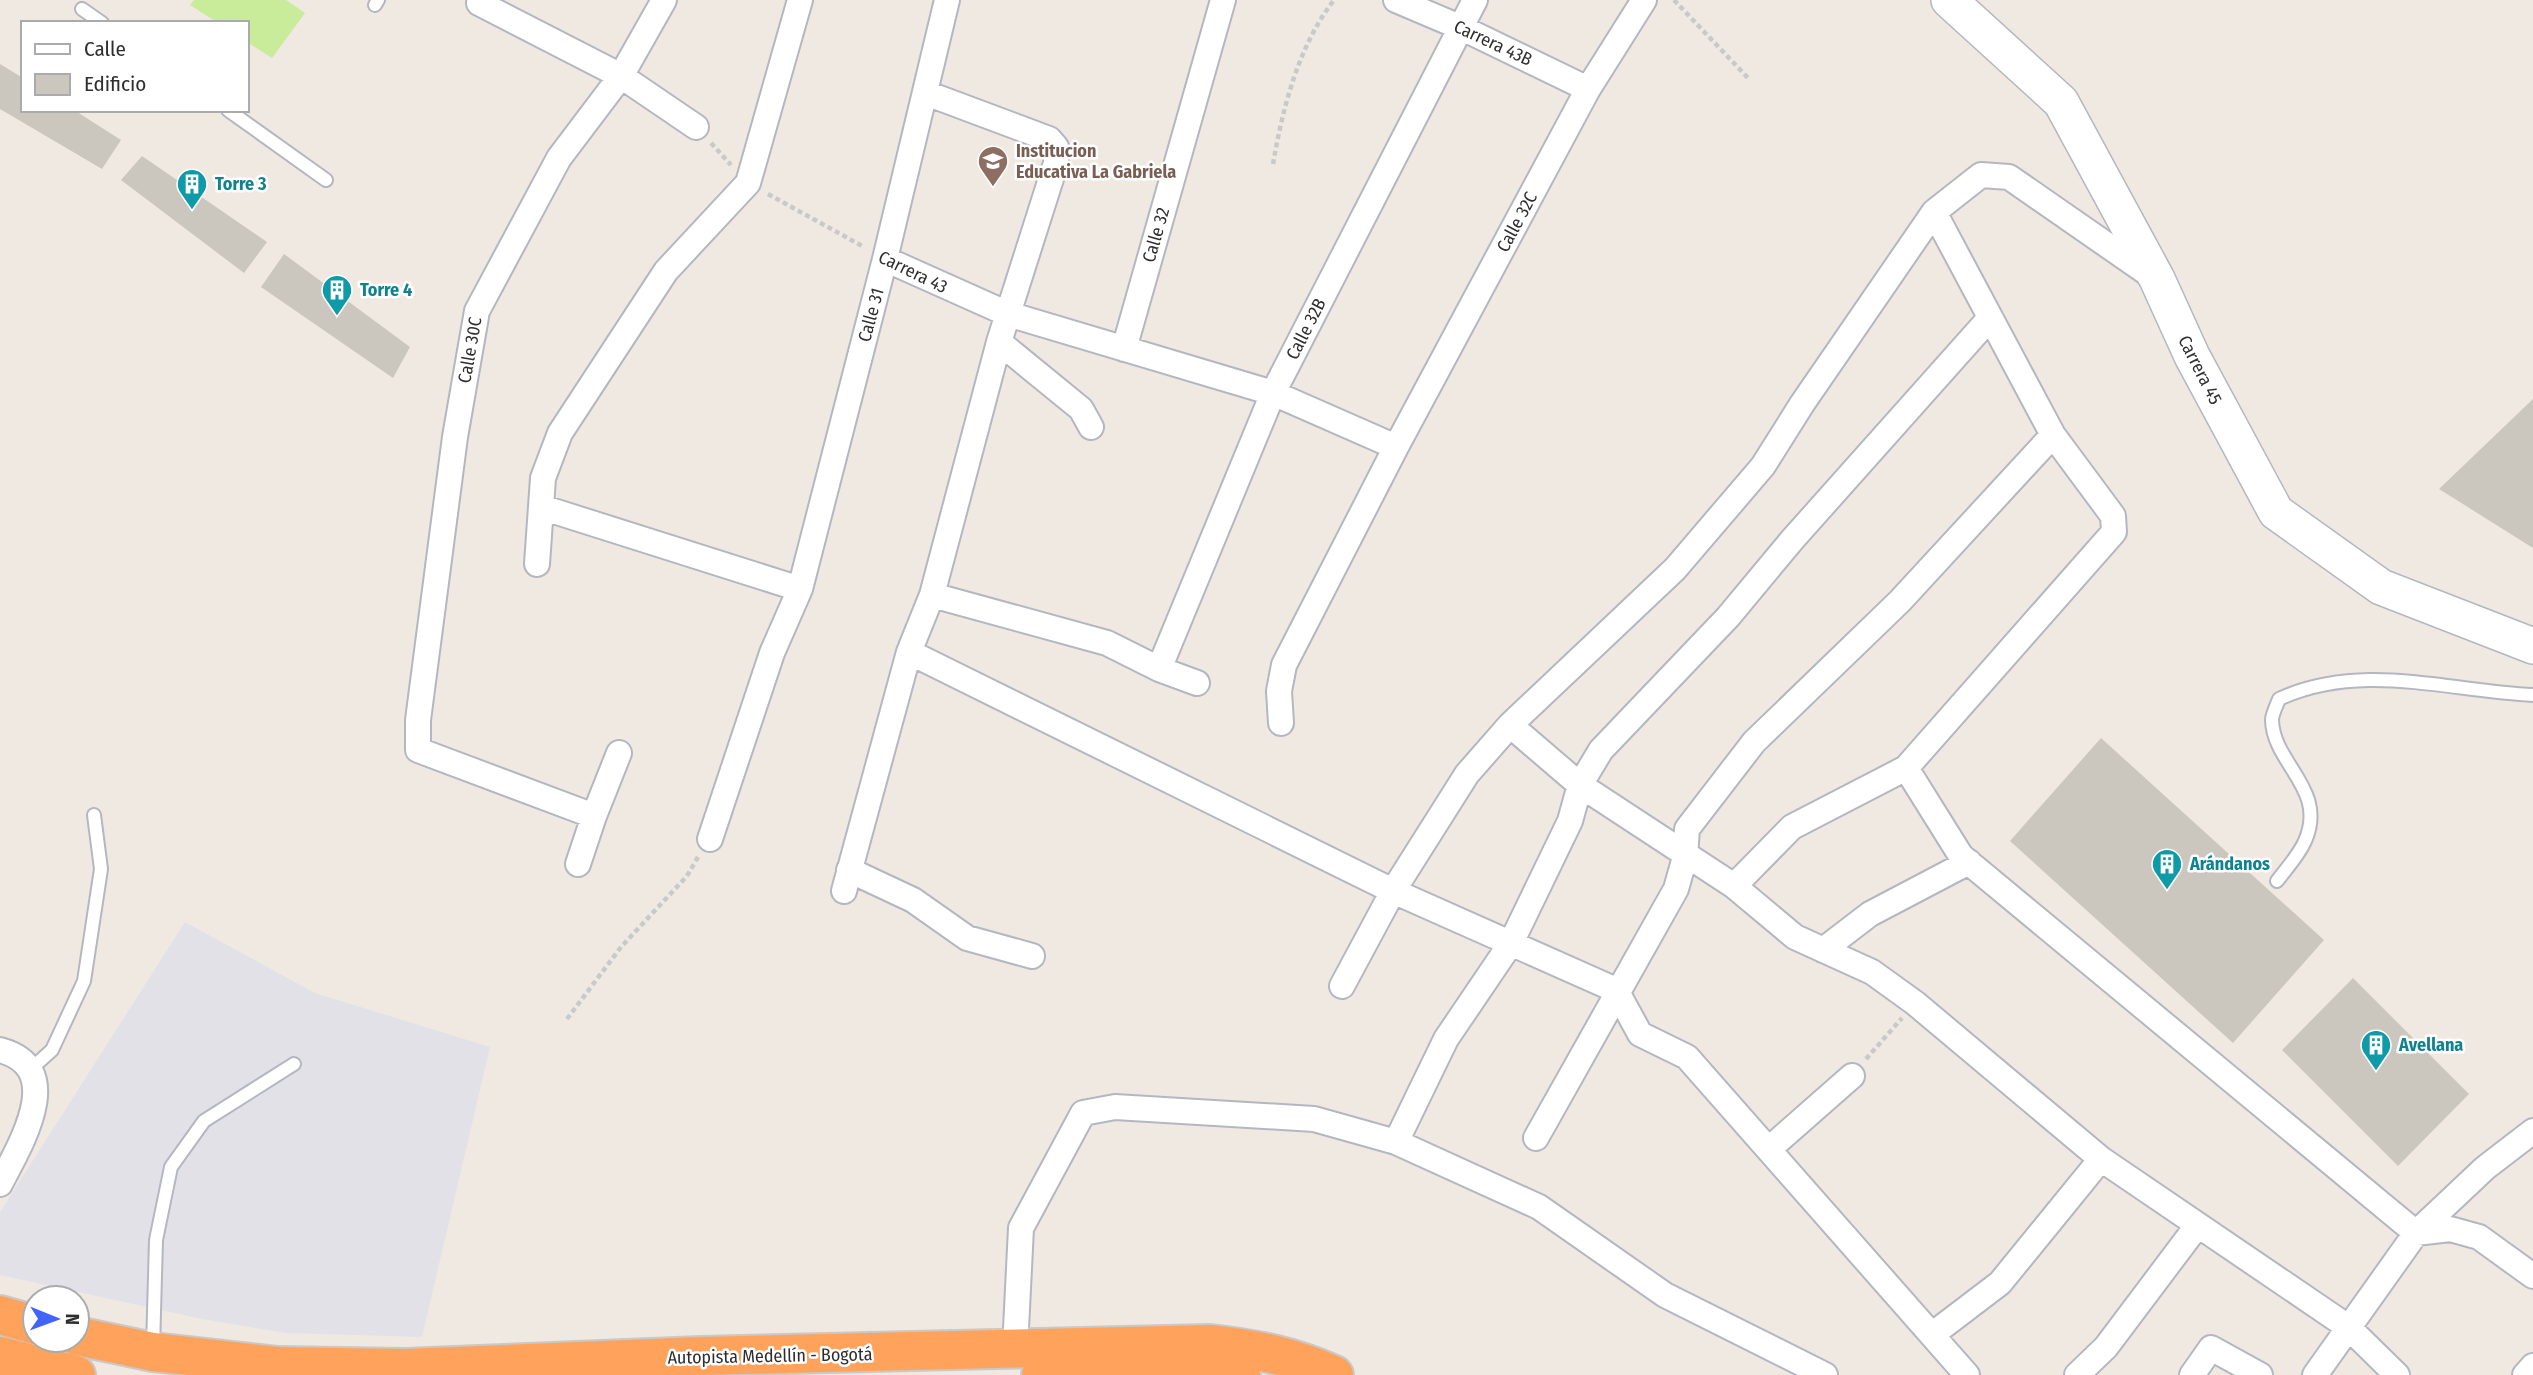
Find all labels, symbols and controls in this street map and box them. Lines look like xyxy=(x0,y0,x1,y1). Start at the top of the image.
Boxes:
street label: Carrera 43B xyxy=(1450,15,1536,71)
legend xyxy=(21,21,248,112)
text: Calle xyxy=(84,36,126,62)
text: Edificio xyxy=(84,71,146,97)
place label: Institucion Educativa La Gabriela xyxy=(1016,140,1176,183)
school or university icon: Institucion Educativa La Gabriela xyxy=(976,144,1010,188)
building icon: Torre 3 xyxy=(175,167,209,211)
place label: Torre 3 xyxy=(215,173,267,195)
street label: Calle 32C xyxy=(1492,188,1542,256)
street label: Calle 32 xyxy=(1138,205,1174,265)
street label: Carrera 43 xyxy=(875,246,951,298)
building icon: Torre 4 xyxy=(320,273,354,317)
place label: Torre 4 xyxy=(360,279,412,301)
street label: Calle 31 xyxy=(853,286,889,344)
street label: Calle 32B xyxy=(1281,295,1331,363)
street label: Calle 30C xyxy=(453,315,487,385)
street label: Carrera 45 xyxy=(2173,332,2227,408)
building icon: Arándanos xyxy=(2150,847,2184,891)
place label: Arándanos xyxy=(2189,853,2270,875)
building icon: Avellana xyxy=(2359,1028,2393,1072)
place label: Avellana xyxy=(2398,1034,2463,1056)
north arrow xyxy=(21,1284,91,1354)
text: N xyxy=(61,1313,84,1325)
street label: Autopista Medellín - Bogotá xyxy=(667,1343,873,1369)

